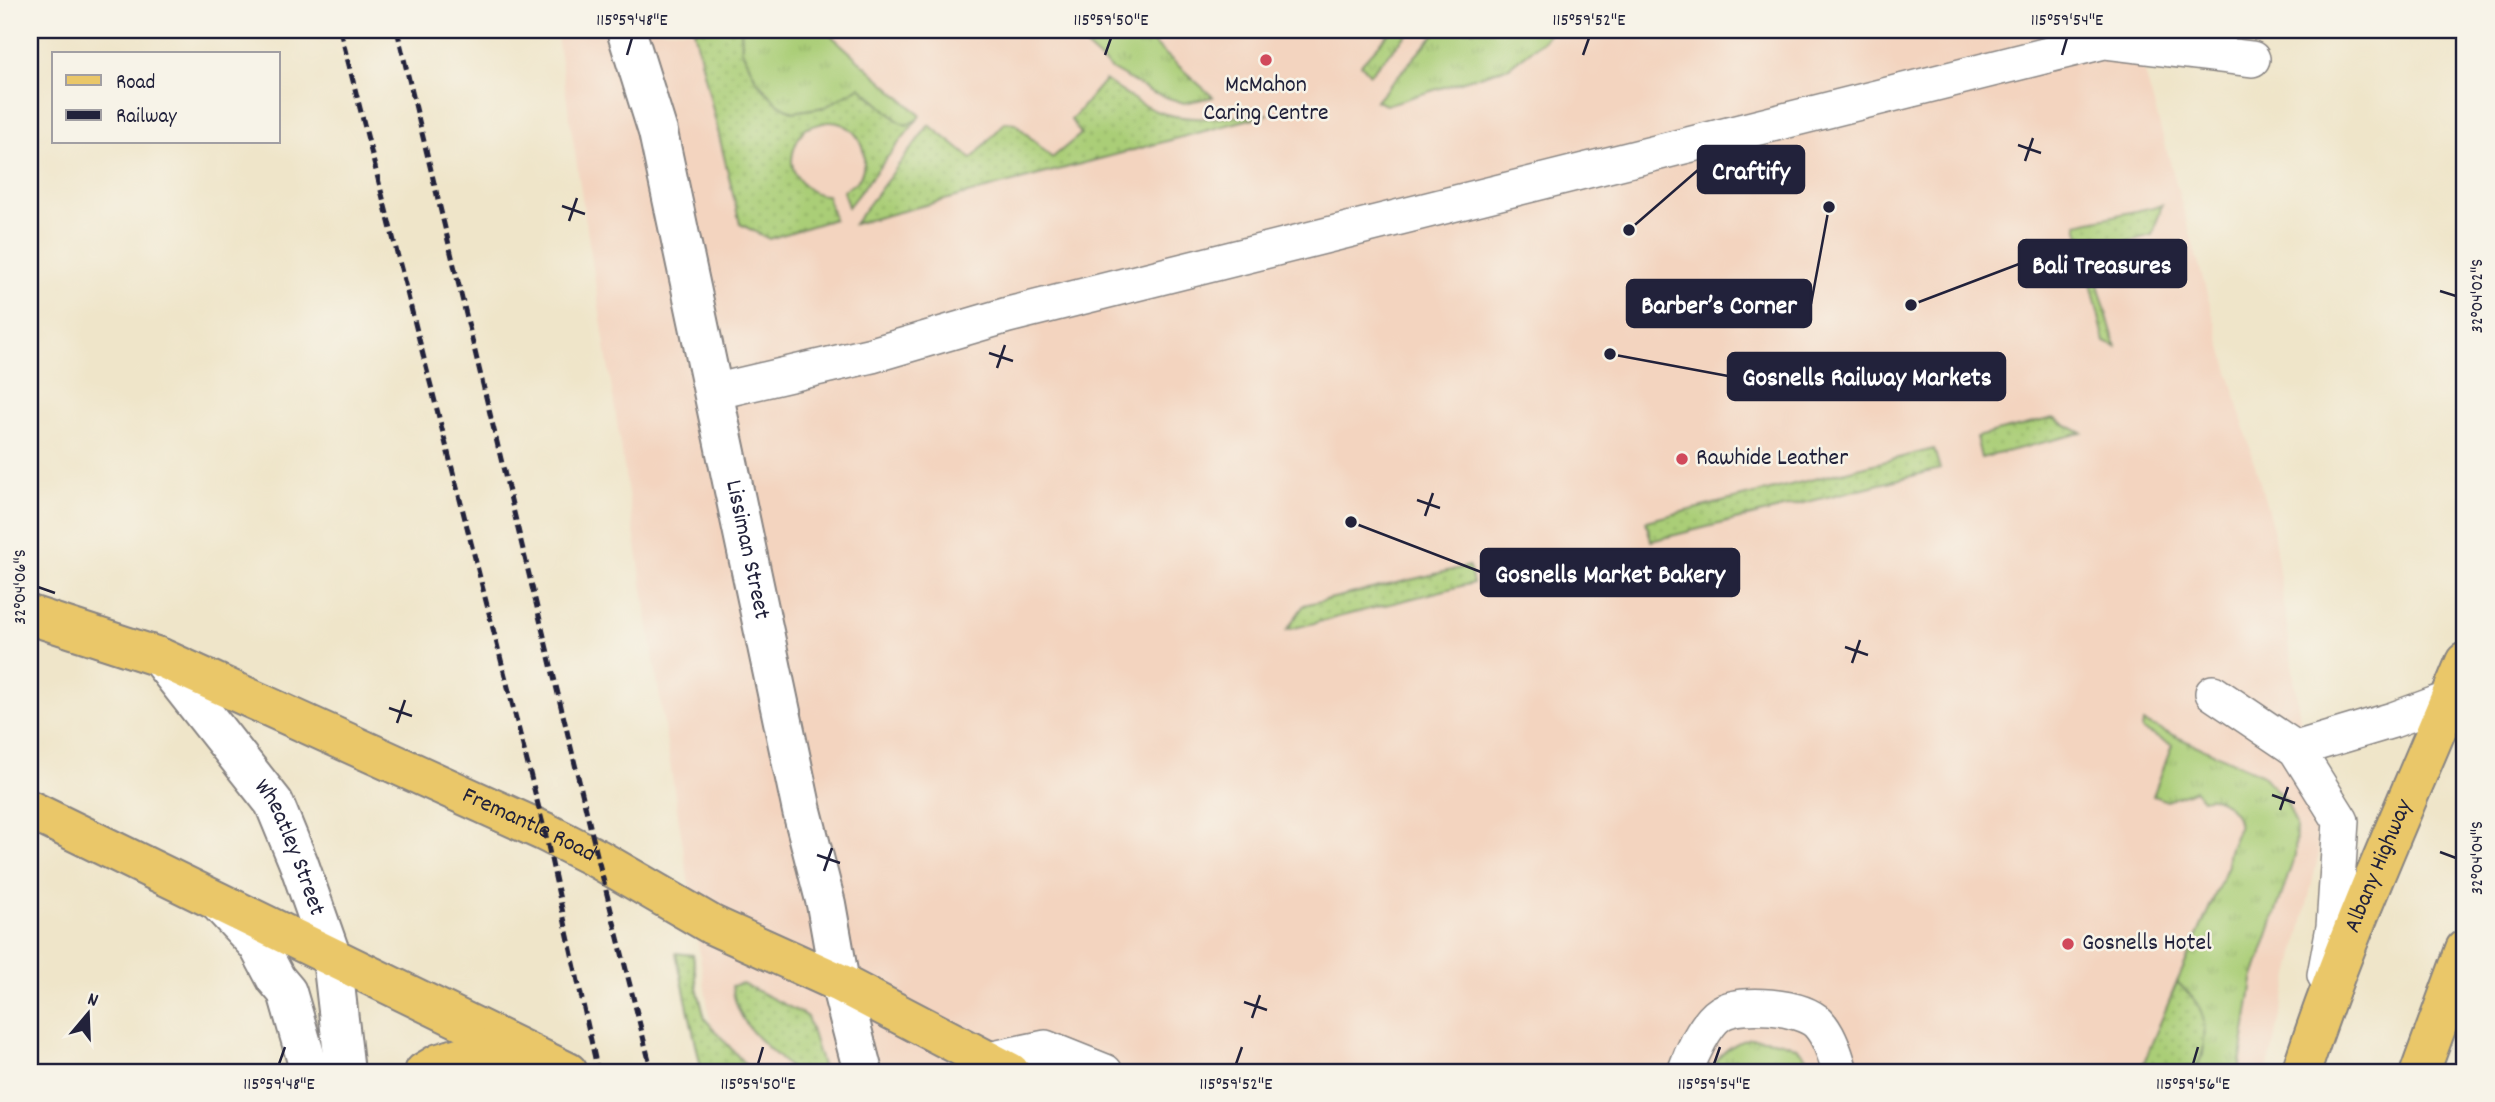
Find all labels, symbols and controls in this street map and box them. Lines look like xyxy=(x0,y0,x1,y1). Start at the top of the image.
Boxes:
text: 115°59'48"E xyxy=(596,9,668,34)
text: 115°59'50"E xyxy=(1074,9,1148,34)
text: 115°59'52"E xyxy=(1553,9,1625,34)
text: 115°59'54"E xyxy=(2031,9,2103,34)
legend xyxy=(52,52,280,144)
marker: McMahon Caring Centre xyxy=(1258,52,1274,68)
text: Road xyxy=(116,69,155,99)
place label: McMahon Caring Centre xyxy=(1203,69,1329,131)
text: Railway xyxy=(116,103,177,133)
callout: Craftify xyxy=(1698,146,1804,193)
text: Craftify xyxy=(1712,155,1791,192)
callout: Bali Treasures xyxy=(2019,240,2186,287)
text: Bali Treasures xyxy=(2032,249,2172,286)
text: 32°04'02"S xyxy=(2466,259,2491,333)
callout: Barber’s Corner xyxy=(1627,280,1811,327)
text: Barber’s Corner xyxy=(1641,289,1797,326)
callout: Gosnells Railway Markets xyxy=(1728,353,2005,400)
text: Gosnells Railway Markets xyxy=(1742,361,1992,398)
place label: Rawhide Leather xyxy=(1696,442,1848,476)
marker: Rawhide Leather xyxy=(1674,451,1690,467)
street label: Lissiman Street xyxy=(715,477,778,623)
text: 32°04'06"S xyxy=(9,549,34,625)
callout: Gosnells Market Bakery xyxy=(1481,549,1739,596)
text: Gosnells Market Bakery xyxy=(1495,558,1726,595)
street label: Wheatley Street xyxy=(245,772,333,921)
street label: Fremantle Road xyxy=(456,779,602,872)
street label: Albany Highway xyxy=(2336,793,2422,938)
text: 32°04'04"S xyxy=(2466,821,2491,895)
place label: Gosnells Hotel xyxy=(2082,927,2212,961)
marker: Gosnells Hotel xyxy=(2060,936,2076,952)
north arrow xyxy=(52,979,122,1050)
text: N xyxy=(84,987,101,1016)
text: 115°59'48"E xyxy=(243,1073,315,1098)
text: 115°59'50"E xyxy=(721,1073,795,1098)
text: 115°59'52"E xyxy=(1200,1073,1272,1098)
text: 115°59'54"E xyxy=(1678,1073,1750,1098)
text: 115°59'56"E xyxy=(2156,1073,2230,1098)

